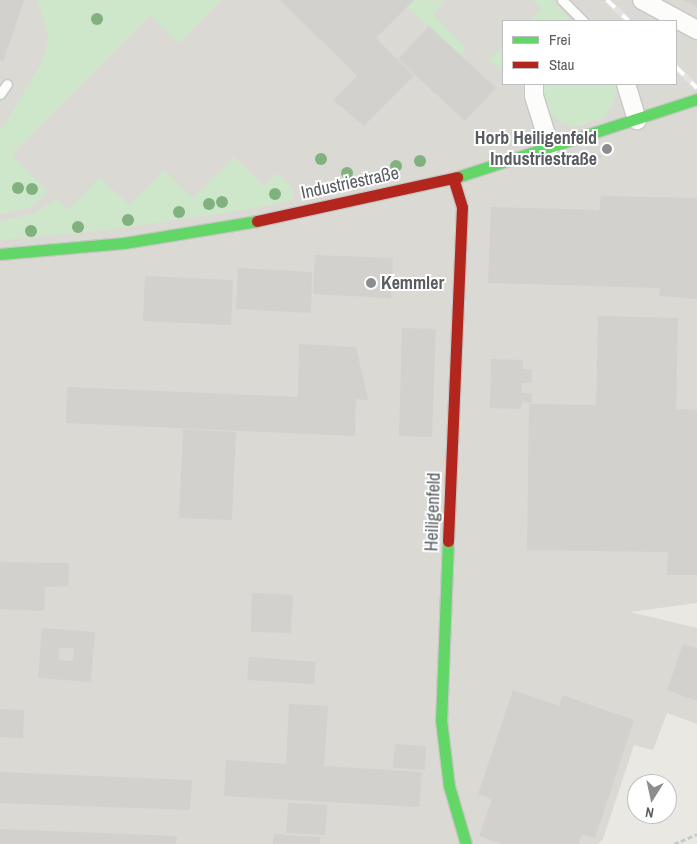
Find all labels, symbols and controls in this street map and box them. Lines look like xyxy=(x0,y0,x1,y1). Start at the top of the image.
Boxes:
legend xyxy=(502,20,677,85)
text: Frei xyxy=(549,29,571,50)
text: Stau xyxy=(549,54,574,75)
place label: Horb Heiligenfeld Industriestraße xyxy=(475,128,597,170)
marker: Horb Heiligenfeld Industriestraße xyxy=(601,143,613,155)
street label: Industriestraße xyxy=(299,162,401,204)
place label: Kemmler xyxy=(381,272,444,294)
marker: Kemmler xyxy=(365,277,377,289)
street label: Heiligenfeld xyxy=(421,472,445,552)
north arrow xyxy=(627,774,677,824)
text: N xyxy=(644,803,655,822)

